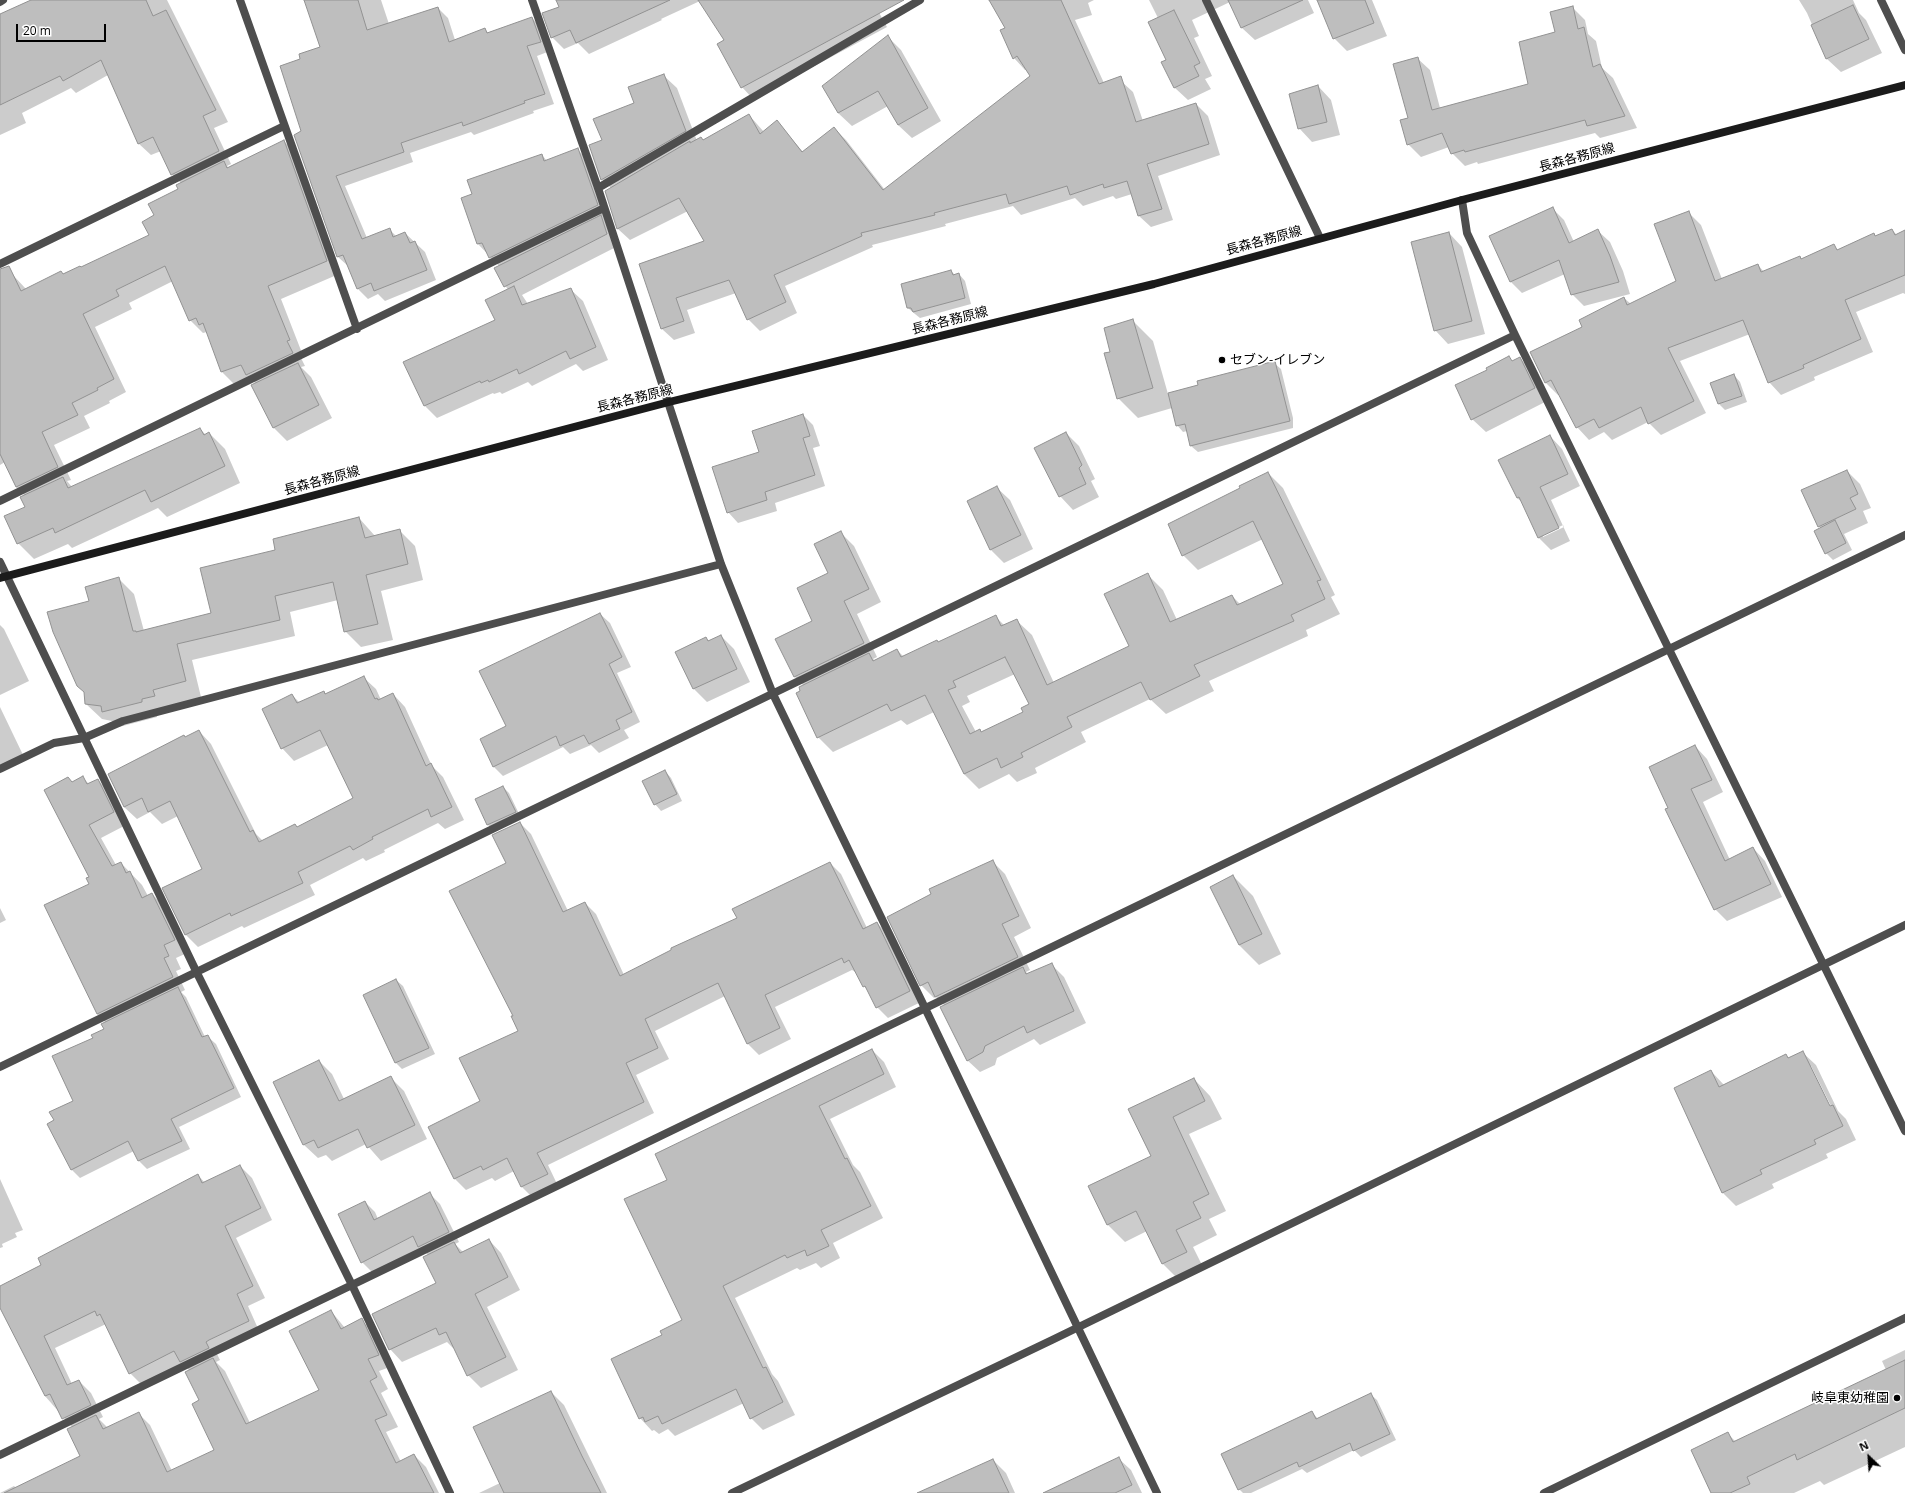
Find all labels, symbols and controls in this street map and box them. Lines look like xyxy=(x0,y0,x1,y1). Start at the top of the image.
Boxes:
scale bar xyxy=(18,16,108,42)
text: 20 m xyxy=(23,22,51,39)
street label: 長森各務原線 xyxy=(1537,140,1617,176)
street label: 長森各務原線 xyxy=(1224,223,1304,259)
street label: 長森各務原線 xyxy=(910,304,990,338)
place label: セブン-イレブン xyxy=(1230,352,1325,368)
marker: セブン-イレブン xyxy=(1217,355,1227,365)
street label: 長森各務原線 xyxy=(595,382,675,416)
street label: 長森各務原線 xyxy=(282,463,362,499)
place label: 岐阜東幼稚園 xyxy=(1811,1390,1889,1406)
marker: 岐阜東幼稚園 xyxy=(1892,1393,1902,1403)
north arrow xyxy=(1849,1437,1889,1477)
text: N xyxy=(1856,1437,1871,1454)

